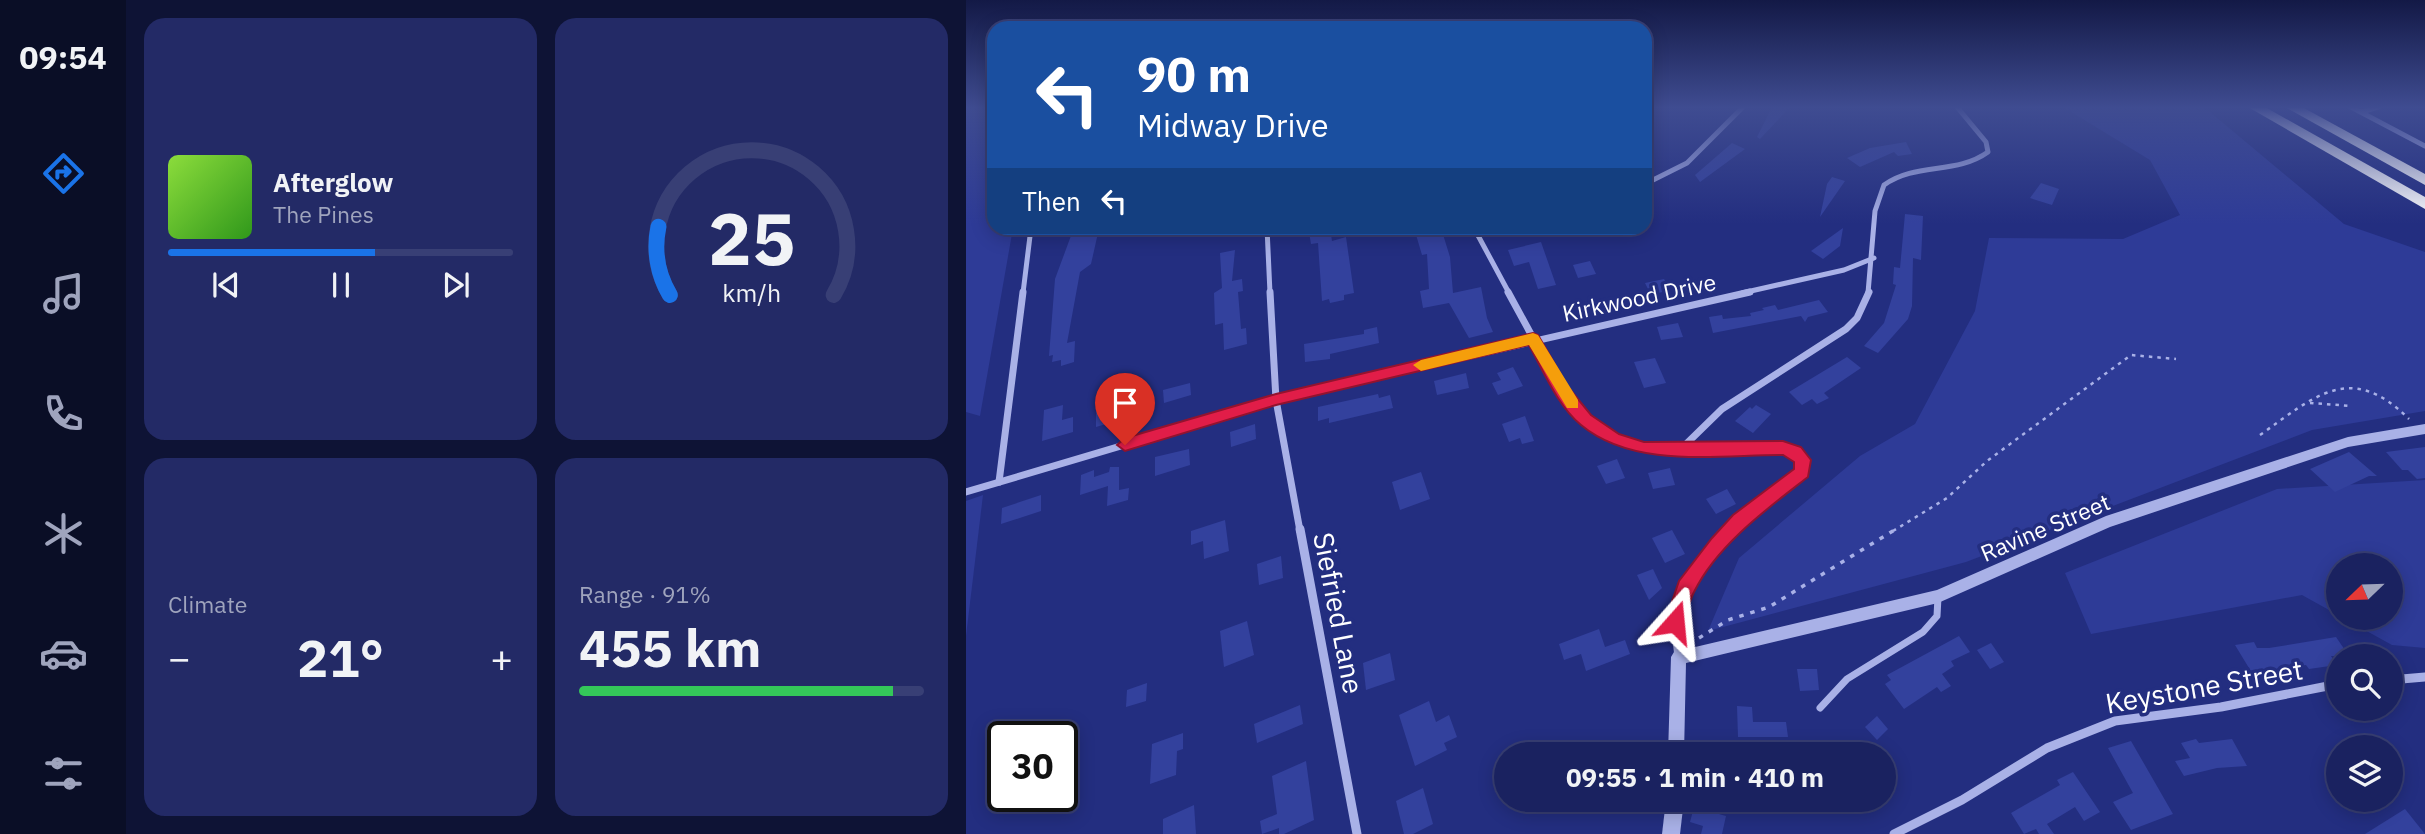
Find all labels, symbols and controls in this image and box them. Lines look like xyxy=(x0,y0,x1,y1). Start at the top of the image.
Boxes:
text: 09:54 xyxy=(19,36,107,78)
text: 90 m xyxy=(1137,42,1251,105)
icon: left xyxy=(1022,49,1113,140)
text: Midway Drive xyxy=(1137,104,1329,146)
icon: directions xyxy=(39,149,88,198)
text: Afterglow xyxy=(273,165,393,199)
icon: left xyxy=(1095,182,1133,220)
text: Then xyxy=(1022,184,1081,218)
text: 25 xyxy=(708,191,795,286)
text: The Pines xyxy=(273,199,374,229)
icon: previous xyxy=(207,266,245,304)
icon: pause xyxy=(322,266,360,304)
icon: next xyxy=(437,266,475,304)
street label: Kirkwood Drive xyxy=(1559,266,1719,328)
icon: music xyxy=(39,269,88,318)
text: km/h xyxy=(722,276,781,309)
pin xyxy=(1095,373,1155,445)
icon: arrive xyxy=(1106,384,1144,422)
icon: phone xyxy=(39,389,88,438)
street label: Ravine Street xyxy=(1976,486,2114,568)
icon: climate xyxy=(39,509,88,558)
street label: Siefried Lane xyxy=(1305,529,1373,697)
north arrow xyxy=(2326,553,2403,630)
map controls xyxy=(2326,553,2403,812)
text: Range · 91% xyxy=(579,579,711,609)
position arrow xyxy=(1638,585,1712,659)
text: Climate xyxy=(168,589,247,619)
text: 455 km xyxy=(579,614,761,681)
text: 21° xyxy=(297,624,384,691)
icon: car xyxy=(39,629,88,678)
text: − xyxy=(168,633,191,682)
text: + xyxy=(490,633,513,682)
button: search xyxy=(2326,644,2403,721)
street label: Keystone Street xyxy=(2102,650,2306,722)
speed limit sign: 30 xyxy=(987,721,1078,812)
button: layers xyxy=(2326,735,2403,812)
icon: filters xyxy=(39,749,88,798)
text: 09:55 · 1 min · 410 m xyxy=(1566,760,1824,794)

